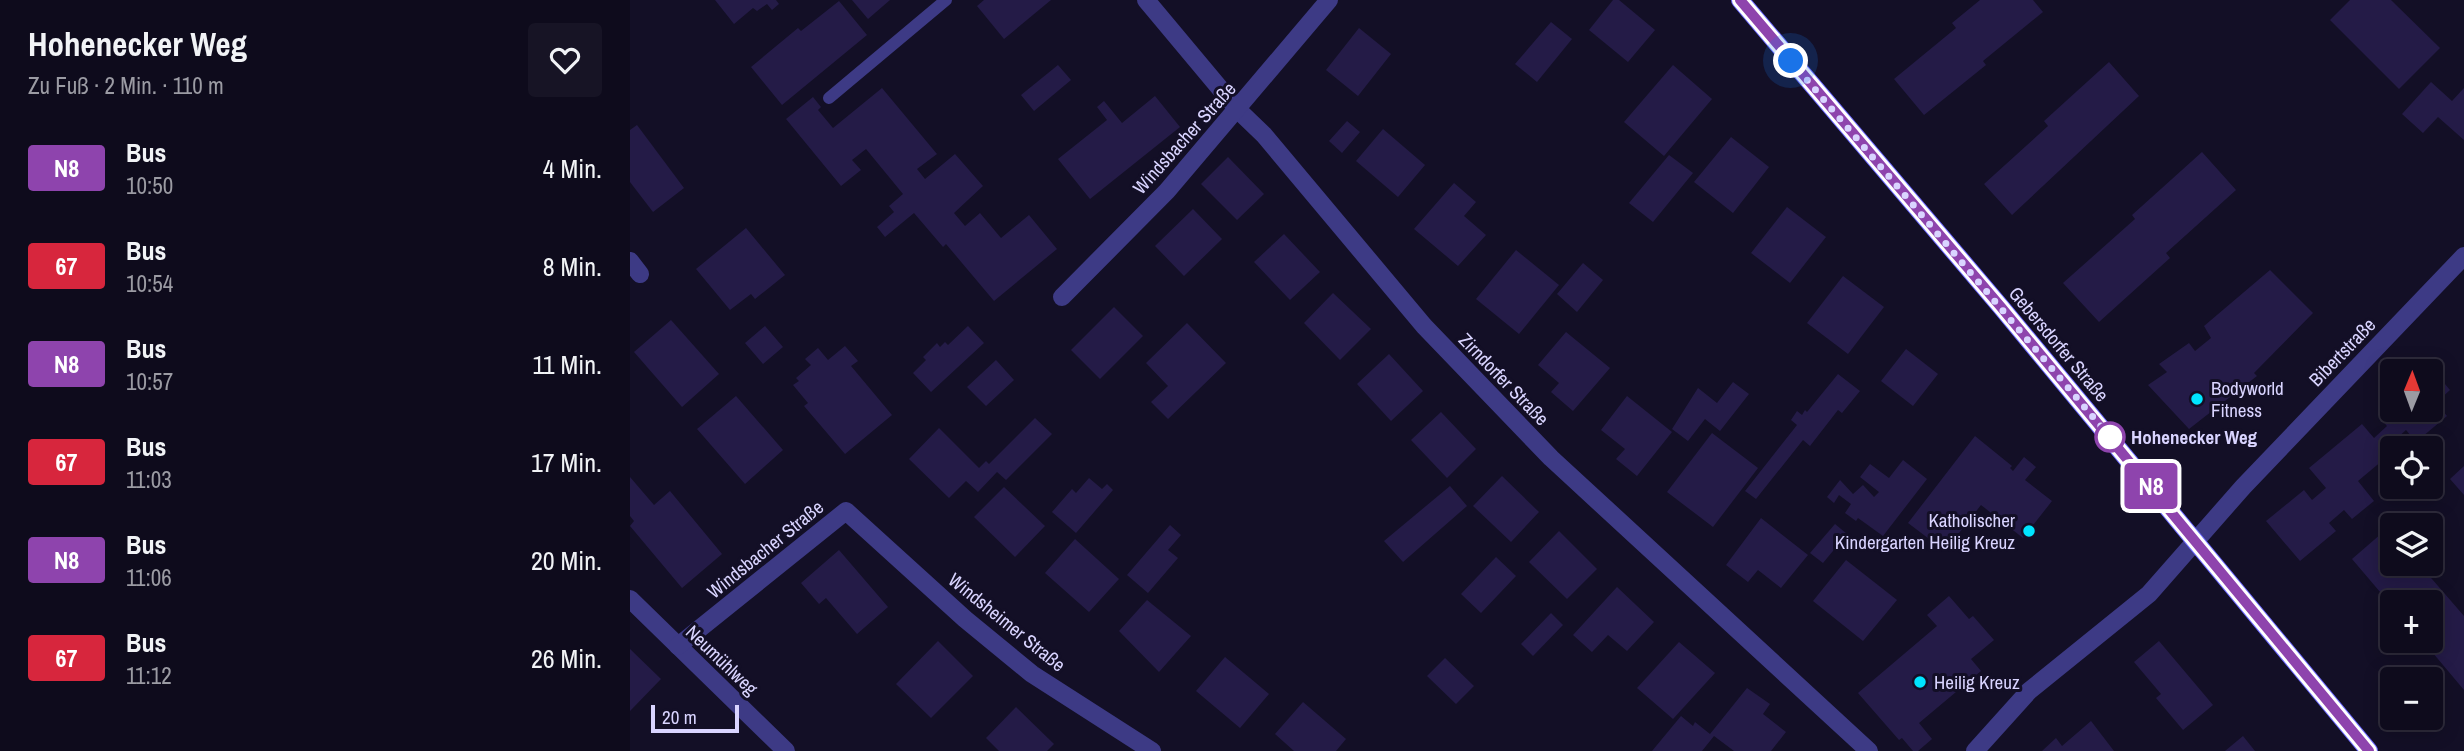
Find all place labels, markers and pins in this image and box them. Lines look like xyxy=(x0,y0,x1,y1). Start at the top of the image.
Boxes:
place label: Bodyworld Fitness xyxy=(2211,375,2284,423)
marker: Bodyworld Fitness xyxy=(2189,391,2205,407)
marker: Hohenecker Weg xyxy=(2095,422,2125,452)
place label: Hohenecker Weg xyxy=(2131,424,2258,450)
place label: Katholischer Kindergarten Heilig Kreuz xyxy=(1835,507,2016,555)
marker: Katholischer Kindergarten Heilig Kreuz xyxy=(2021,523,2037,539)
place label: Heilig Kreuz xyxy=(1934,669,2020,695)
marker: Heilig Kreuz xyxy=(1912,674,1928,690)

